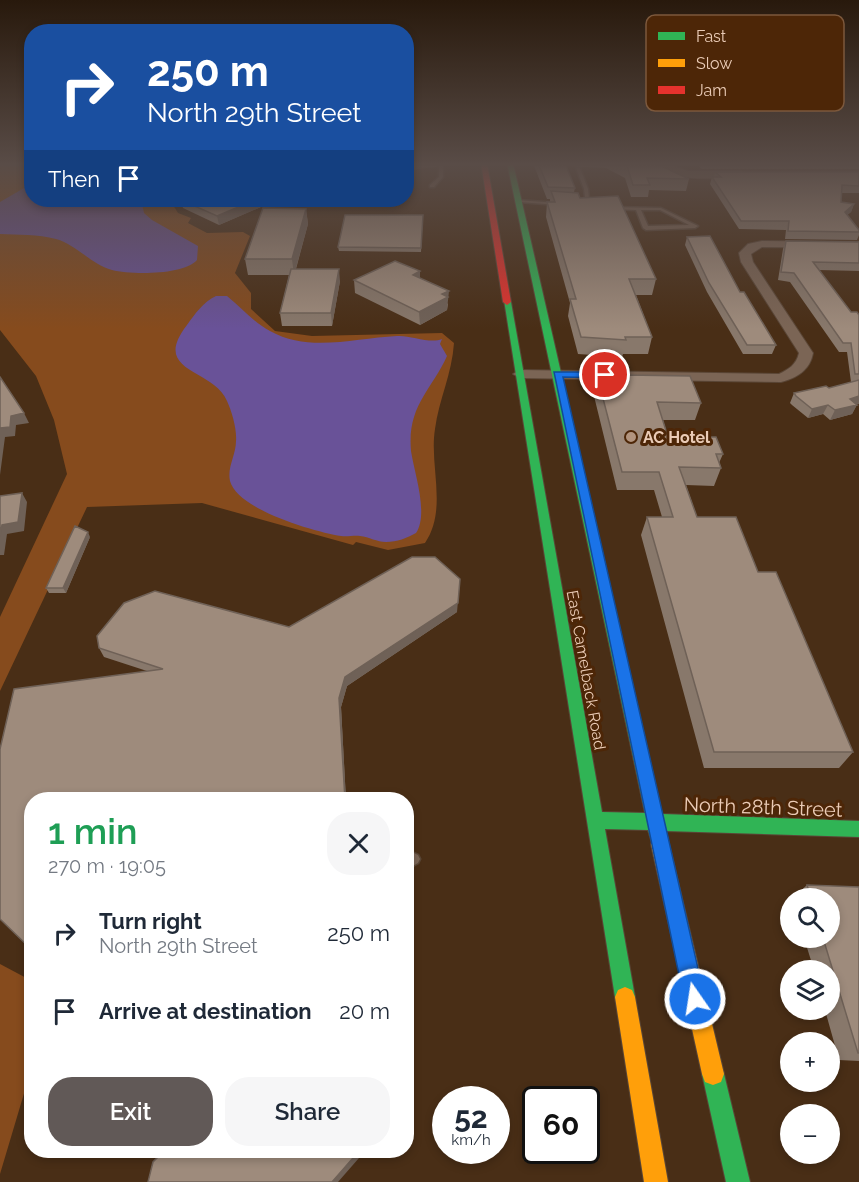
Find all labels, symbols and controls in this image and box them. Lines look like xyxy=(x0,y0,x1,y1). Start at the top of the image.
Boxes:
legend xyxy=(646,15,844,111)
text: Fast xyxy=(696,27,727,46)
text: 250 m xyxy=(147,47,269,96)
icon: right xyxy=(48,48,126,126)
text: Slow xyxy=(696,54,732,73)
text: Jam xyxy=(696,81,727,100)
text: North 29th Street xyxy=(147,97,361,128)
icon: arrive xyxy=(112,162,145,195)
text: Then xyxy=(48,166,100,192)
pin xyxy=(579,349,630,400)
icon: arrive xyxy=(588,358,621,391)
place label: AC Hotel xyxy=(643,428,711,447)
marker: AC Hotel xyxy=(624,430,638,444)
street label: East Camelback Road xyxy=(563,589,609,751)
street label: North 28th Street xyxy=(683,792,843,822)
text: 1 min xyxy=(48,810,137,852)
button: close xyxy=(327,812,390,875)
text: 270 m · 19:05 xyxy=(48,854,166,878)
map controls xyxy=(780,888,840,1164)
button: search xyxy=(780,888,840,948)
text: Turn right xyxy=(99,908,202,934)
icon: right xyxy=(48,917,81,950)
text: 250 m xyxy=(327,920,390,946)
text: North 29th Street xyxy=(99,934,258,958)
button: layers xyxy=(780,960,840,1020)
position arrow xyxy=(663,967,727,1031)
icon: arrive xyxy=(48,995,81,1028)
text: Arrive at destination xyxy=(99,998,312,1024)
text: 20 m xyxy=(339,998,390,1024)
button: + xyxy=(780,1032,840,1092)
button: Exit xyxy=(48,1077,213,1146)
button: Share xyxy=(225,1077,390,1146)
speed limit sign: 60 xyxy=(522,1086,600,1164)
text: 52 xyxy=(454,1100,488,1135)
button: − xyxy=(780,1104,840,1164)
text: km/h xyxy=(451,1131,491,1149)

